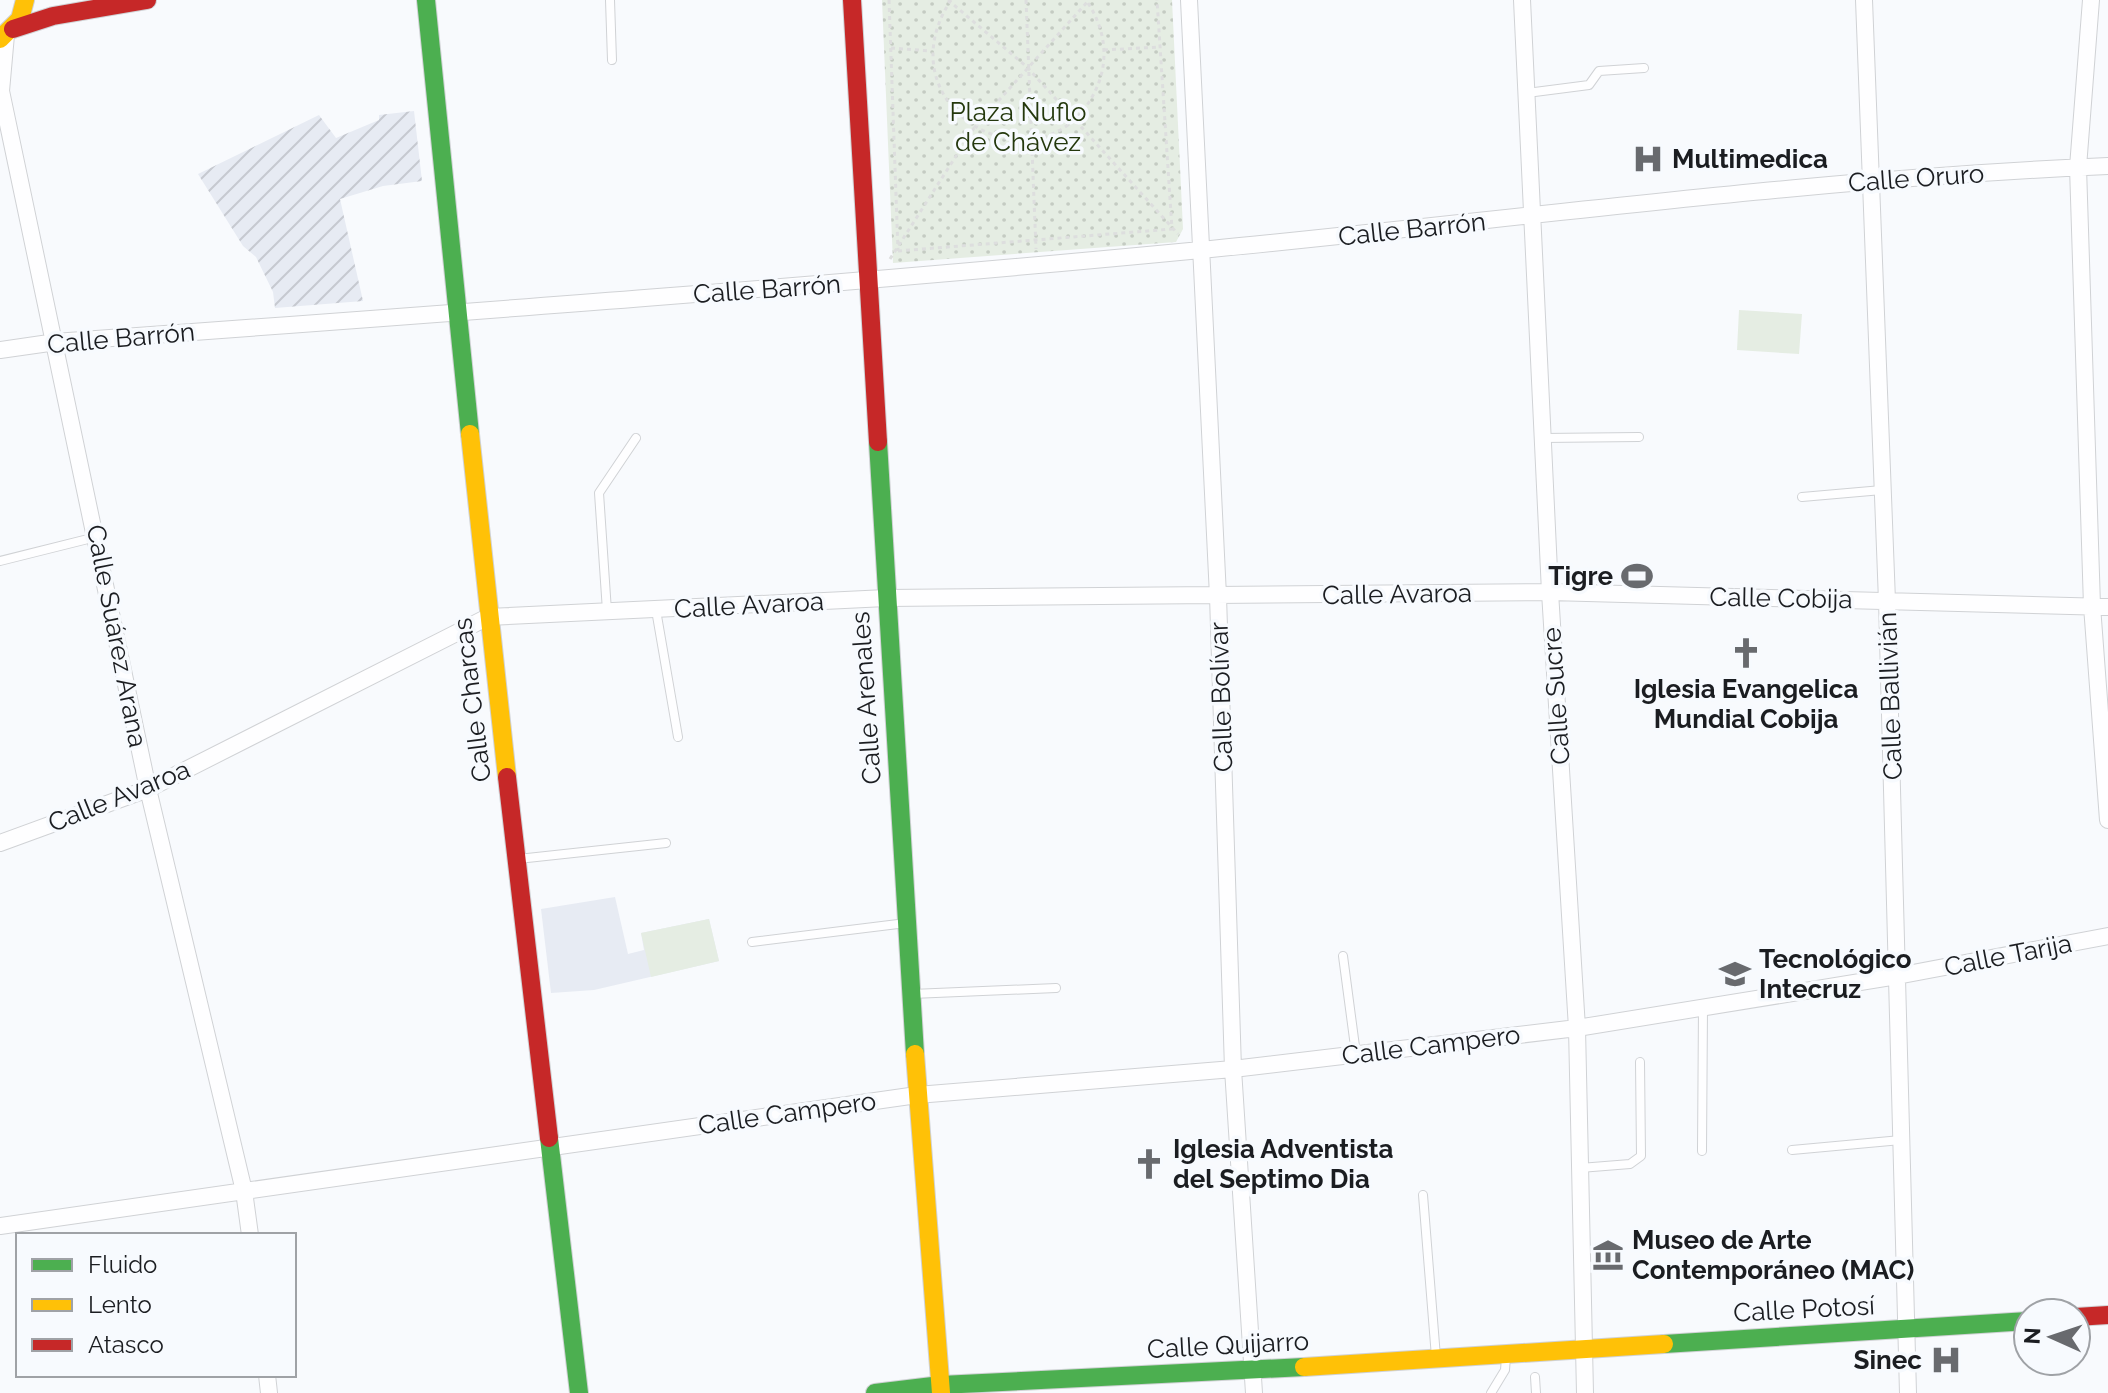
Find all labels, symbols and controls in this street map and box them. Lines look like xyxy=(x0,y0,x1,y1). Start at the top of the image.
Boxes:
park label: Plaza Ñuflo de Chávez xyxy=(949,97,1087,157)
hospital icon: Multimedica xyxy=(1631,142,1665,176)
place label: Multimedica xyxy=(1672,144,1828,174)
street label: Calle Oruro xyxy=(1847,158,1985,198)
street label: Calle Barrón xyxy=(1337,206,1487,252)
street label: Calle Barrón xyxy=(692,269,842,309)
street label: Calle Barrón xyxy=(46,317,196,359)
street label: Calle Suárez Arana xyxy=(81,522,153,750)
sports icon: Tigre xyxy=(1620,559,1654,593)
place label: Tigre xyxy=(1548,561,1613,591)
street label: Calle Avaroa xyxy=(1322,578,1472,610)
street label: Calle Cobija xyxy=(1709,582,1853,614)
street label: Calle Avaroa xyxy=(673,586,825,624)
street label: Calle Arenales xyxy=(845,611,887,785)
street label: Calle Ballivián xyxy=(1872,611,1908,781)
street label: Calle Charcas xyxy=(447,616,497,784)
street label: Calle Bolívar xyxy=(1203,621,1239,773)
street label: Calle Sucre xyxy=(1536,626,1576,766)
church icon: Iglesia Evangelica Mundial Cobija xyxy=(1729,636,1763,670)
place label: Iglesia Evangelica Mundial Cobija xyxy=(1634,674,1858,734)
street label: Calle Avaroa xyxy=(44,754,194,838)
street label: Calle Tarija xyxy=(1942,928,2074,982)
place label: Tecnológico Intecruz xyxy=(1759,944,1912,1004)
school or university icon: Tecnológico Intecruz xyxy=(1718,957,1752,991)
street label: Calle Campero xyxy=(1340,1019,1522,1071)
street label: Calle Campero xyxy=(696,1086,878,1140)
place label: Iglesia Adventista del Septimo Dia xyxy=(1173,1134,1394,1194)
church icon: Iglesia Adventista del Septimo Dia xyxy=(1132,1147,1166,1181)
place label: Museo de Arte Contemporáneo (MAC) xyxy=(1632,1225,1914,1285)
legend xyxy=(16,1233,296,1377)
museum icon: Museo de Arte Contemporáneo (MAC) xyxy=(1591,1238,1625,1272)
text: Fluido xyxy=(88,1250,157,1279)
text: Lento xyxy=(88,1290,152,1319)
street label: Calle Potosí xyxy=(1733,1290,1876,1328)
north arrow xyxy=(2012,1297,2092,1377)
street label: Calle Quijarro xyxy=(1146,1326,1310,1364)
text: N xyxy=(2019,1327,2045,1345)
text: Atasco xyxy=(88,1330,164,1359)
hospital icon: Sinec xyxy=(1929,1343,1963,1377)
place label: Sinec xyxy=(1853,1345,1922,1375)

